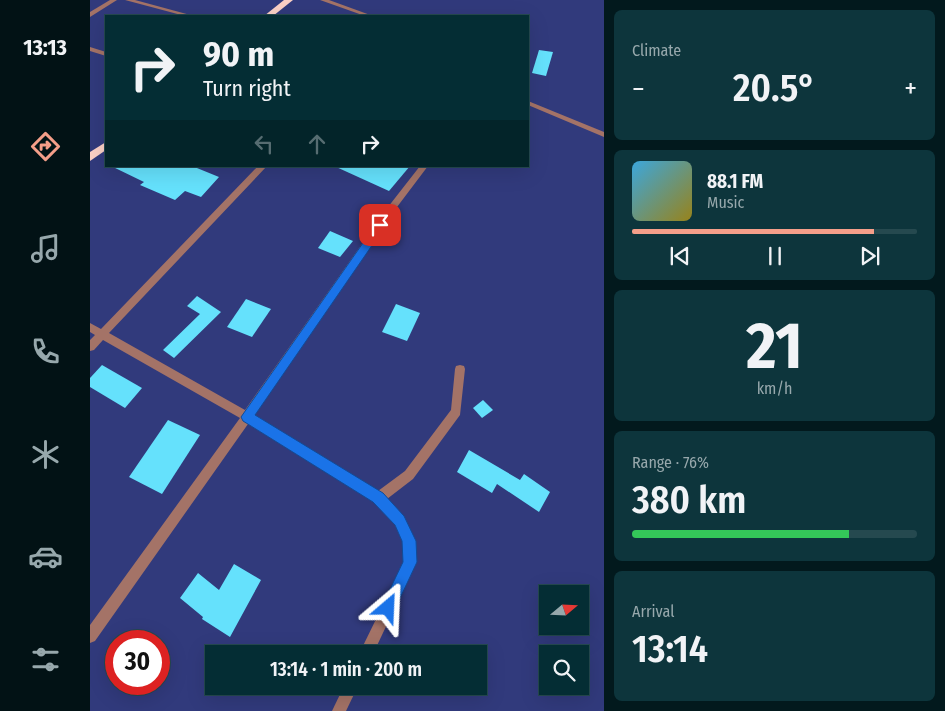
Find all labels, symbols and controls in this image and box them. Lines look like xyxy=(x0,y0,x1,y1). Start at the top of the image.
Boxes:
text: 90 m xyxy=(203,33,274,75)
text: 13:13 xyxy=(23,34,67,61)
icon: right xyxy=(120,35,185,100)
text: Climate xyxy=(632,41,681,60)
text: 20.5° xyxy=(733,65,816,111)
text: − xyxy=(632,72,645,105)
text: + xyxy=(904,72,917,105)
text: Turn right xyxy=(203,75,291,102)
icon: directions xyxy=(28,129,63,164)
icon: left xyxy=(250,130,278,158)
icon: ahead xyxy=(303,130,331,158)
icon: right xyxy=(356,130,384,158)
text: 88.1 FM xyxy=(707,170,763,193)
text: Music xyxy=(707,193,744,212)
pin xyxy=(359,204,401,246)
icon: arrive xyxy=(366,211,394,239)
icon: music xyxy=(28,231,63,266)
icon: previous xyxy=(666,242,694,270)
icon: pause xyxy=(761,242,789,270)
icon: next xyxy=(856,242,884,270)
text: 21 xyxy=(746,307,803,385)
icon: phone xyxy=(28,334,63,369)
text: km/h xyxy=(757,379,792,398)
icon: climate xyxy=(28,437,63,472)
text: Range · 76% xyxy=(632,453,709,472)
text: 380 km xyxy=(632,477,746,523)
icon: car xyxy=(28,539,63,574)
position arrow xyxy=(361,581,413,633)
north arrow xyxy=(539,585,589,635)
map controls xyxy=(539,585,589,695)
text: Arrival xyxy=(632,602,674,621)
text: 13:14 xyxy=(632,626,708,672)
speed limit sign: 30 xyxy=(105,630,170,695)
icon: filters xyxy=(28,642,63,677)
button: search xyxy=(539,645,589,695)
text: 13:14 · 1 min · 200 m xyxy=(270,658,422,681)

